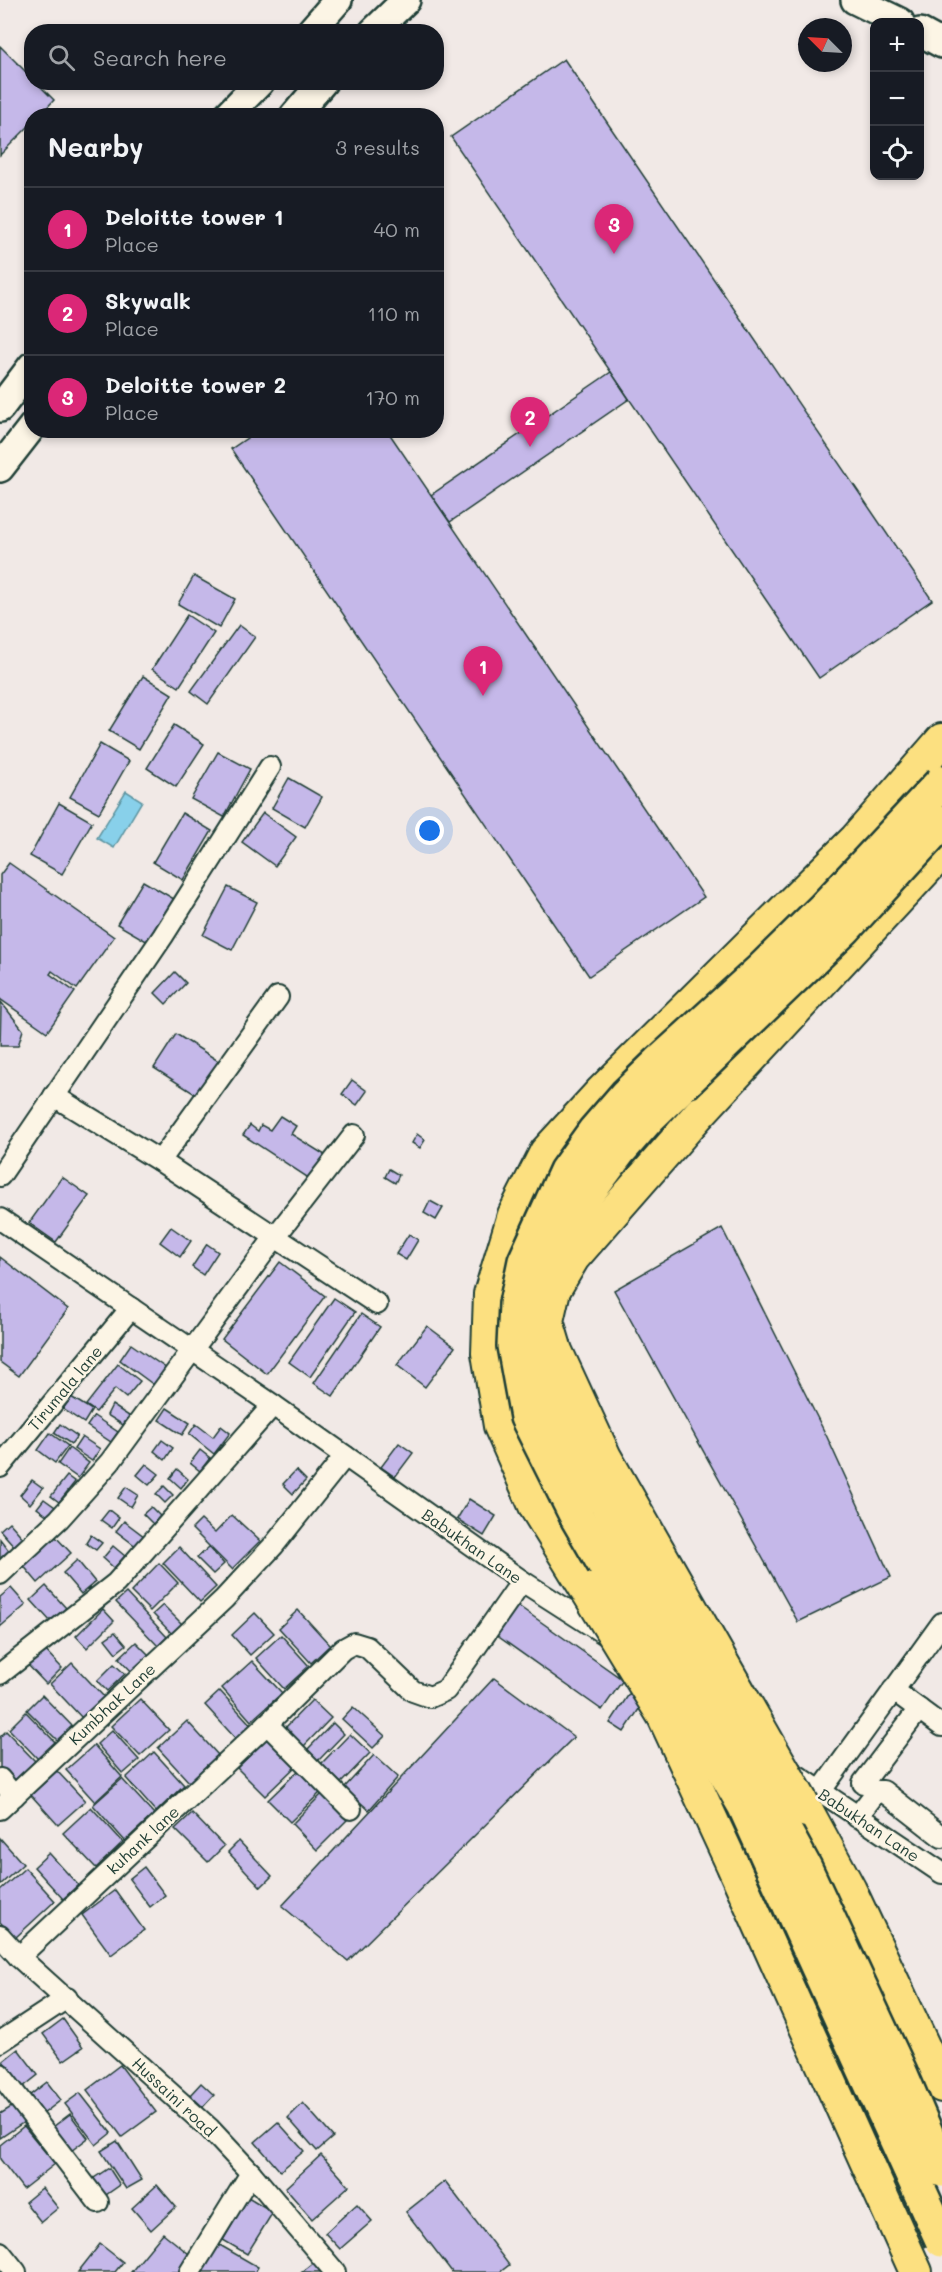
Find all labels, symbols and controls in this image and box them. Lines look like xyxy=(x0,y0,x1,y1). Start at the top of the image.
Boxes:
north arrow xyxy=(798,18,852,72)
map controls xyxy=(870,18,924,180)
button: + xyxy=(870,18,924,72)
search box xyxy=(24,24,444,90)
icon: search xyxy=(45,41,78,74)
text: Search here xyxy=(93,43,227,72)
button: − xyxy=(870,72,924,126)
button: locate xyxy=(870,126,924,180)
text: Nearby xyxy=(48,130,143,164)
text: 3 results xyxy=(335,134,420,160)
text: Deloitte tower 1 xyxy=(105,202,284,231)
pin: 3 xyxy=(594,204,634,254)
text: 1 xyxy=(63,216,72,242)
text: 40 m xyxy=(374,216,420,242)
text: Place xyxy=(105,231,159,257)
text: Skywalk xyxy=(105,286,191,315)
text: 2 xyxy=(62,300,73,326)
text: 110 m xyxy=(367,300,420,326)
text: Place xyxy=(105,315,159,341)
text: Deloitte tower 2 xyxy=(105,370,286,399)
text: 3 xyxy=(62,384,74,410)
text: 170 m xyxy=(365,384,420,410)
pin: 2 xyxy=(510,398,550,447)
text: Place xyxy=(105,399,159,425)
pin: 1 xyxy=(464,646,502,696)
your location xyxy=(415,816,444,845)
street label: Tirumala lane xyxy=(23,1341,106,1435)
street label: Babukhan Lane xyxy=(418,1503,526,1588)
street label: Kumbhak Lane xyxy=(64,1658,159,1749)
street label: Babukhan Lane xyxy=(815,1783,924,1866)
street label: kuhank lane xyxy=(102,1801,183,1879)
street label: Hussaini road xyxy=(128,2052,221,2141)

